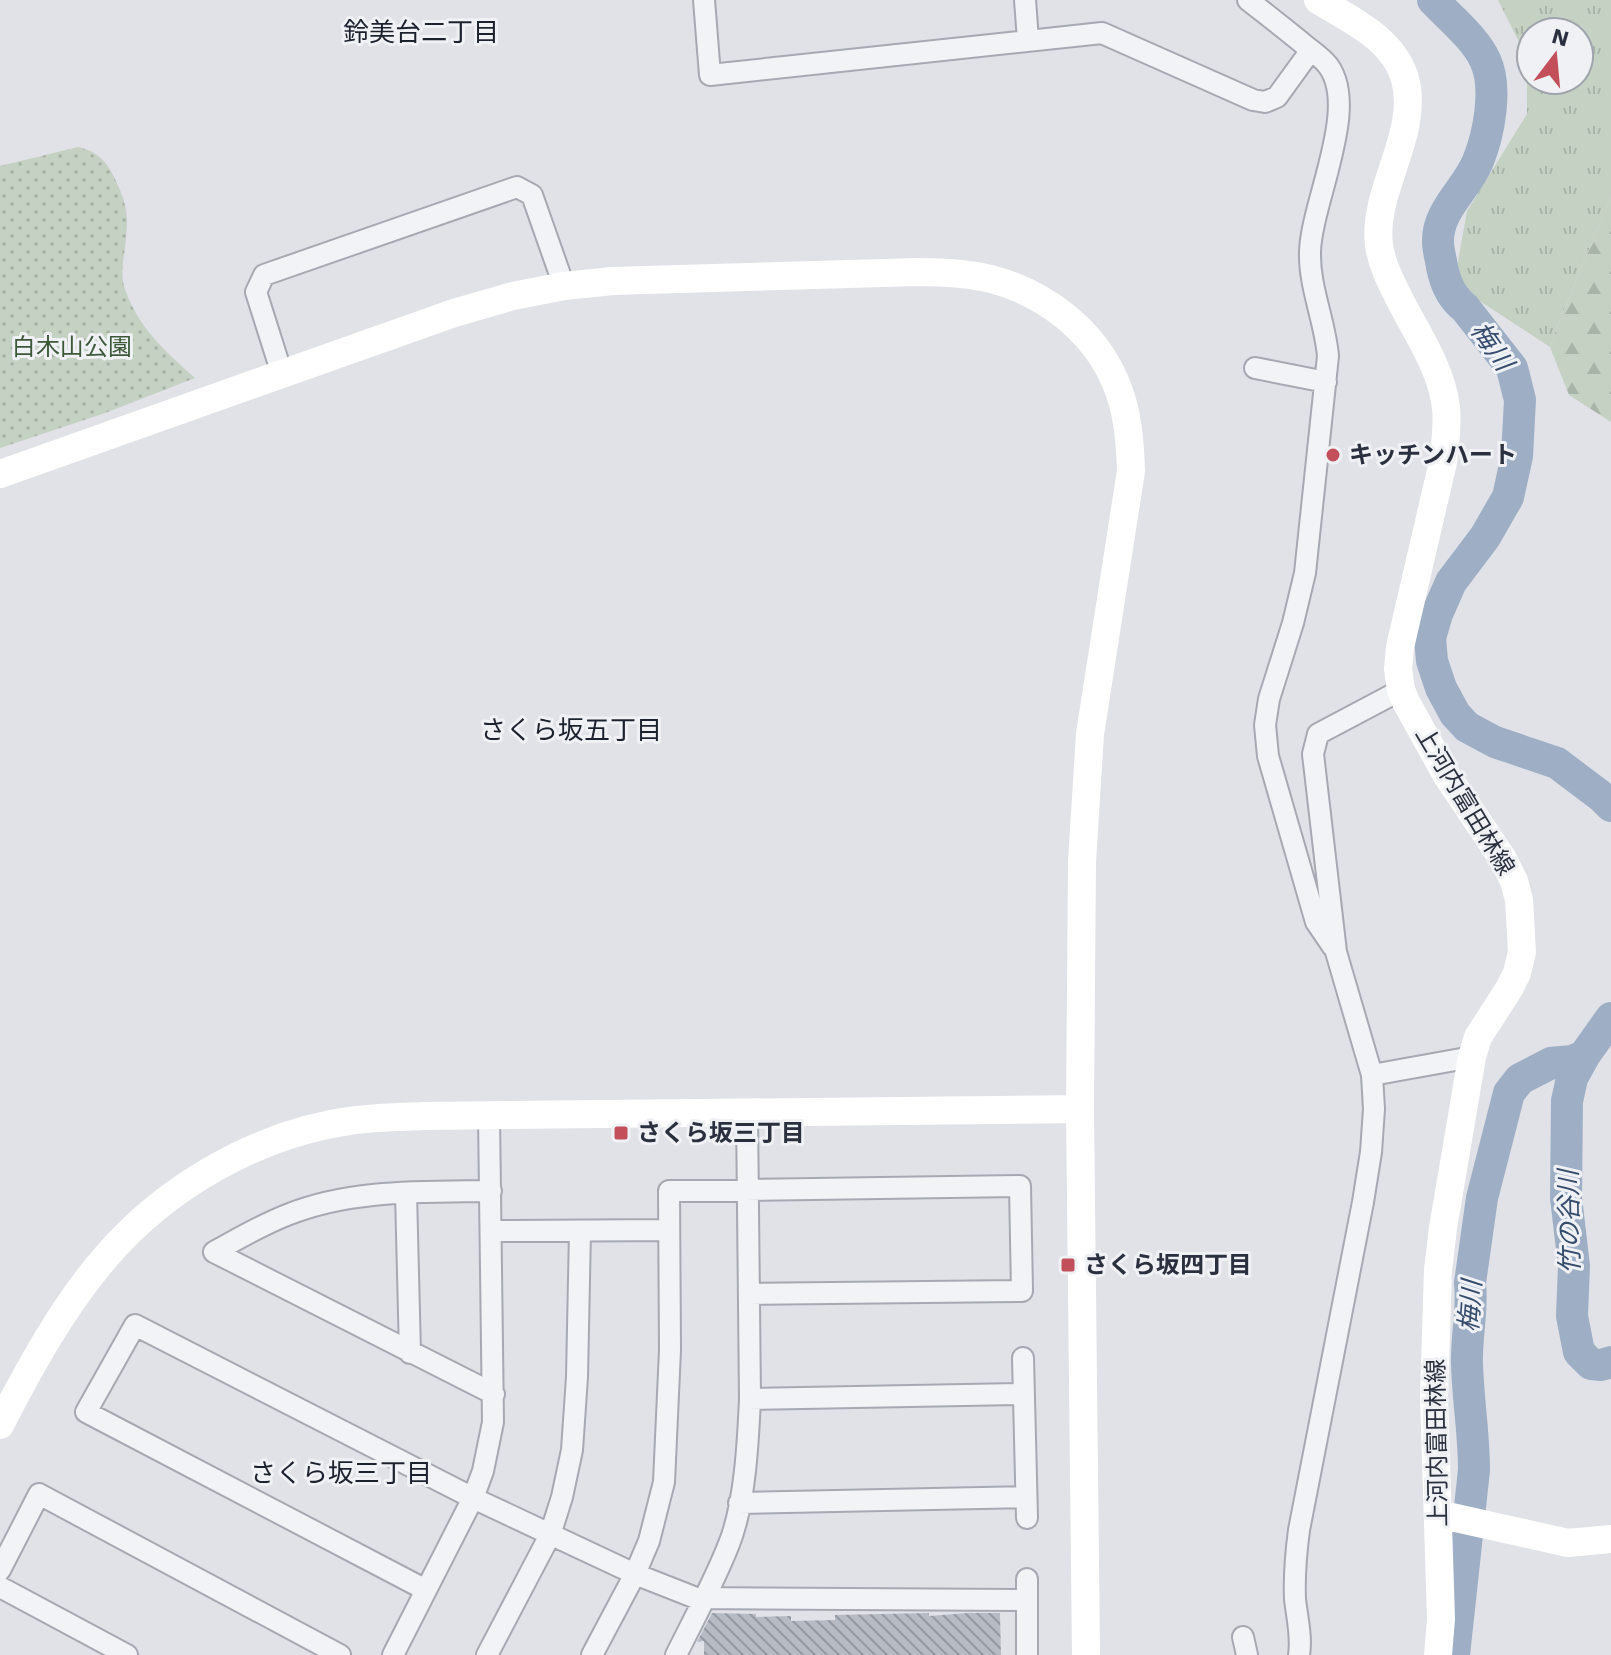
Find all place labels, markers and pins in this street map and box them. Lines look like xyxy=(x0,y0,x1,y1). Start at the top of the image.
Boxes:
place label: キッチンハート xyxy=(1349,441,1517,469)
marker: キッチンハート xyxy=(1324,446,1342,464)
place label: さくら坂三丁目 xyxy=(637,1119,805,1147)
marker: さくら坂三丁目 xyxy=(612,1124,630,1142)
place label: さくら坂四丁目 xyxy=(1084,1251,1252,1279)
marker: さくら坂四丁目 xyxy=(1059,1256,1077,1274)

